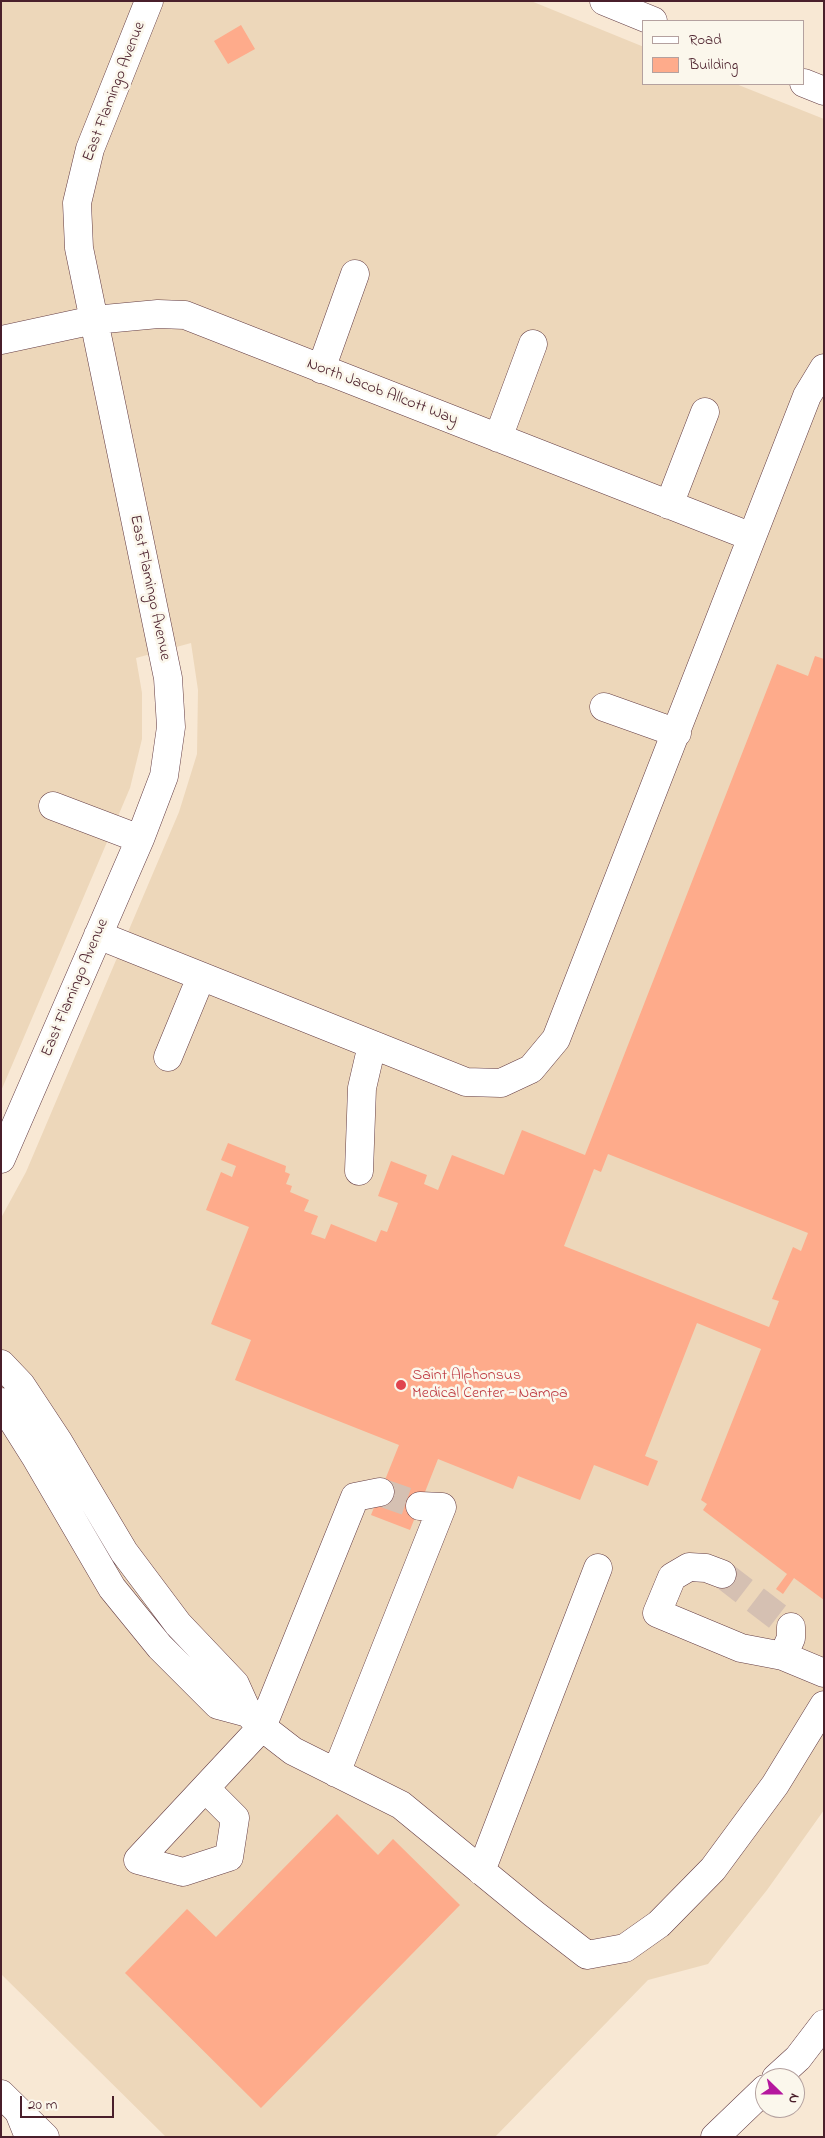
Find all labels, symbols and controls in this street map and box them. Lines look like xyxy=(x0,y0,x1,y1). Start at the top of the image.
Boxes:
street label: East Flamingo Avenue xyxy=(80,19,150,165)
legend xyxy=(642,20,805,85)
text: Road xyxy=(689,29,722,51)
text: Building xyxy=(689,54,738,76)
street label: North Jacob Allcott Way xyxy=(304,355,460,431)
street label: East Flamingo Avenue xyxy=(124,514,174,662)
street label: East Flamingo Avenue xyxy=(38,916,114,1060)
place label: Saint Alphonsus Medical Center - Nampa xyxy=(412,1366,568,1404)
marker: Saint Alphonsus Medical Center - Nampa xyxy=(394,1378,408,1392)
north arrow xyxy=(755,2068,805,2118)
scale bar xyxy=(22,2086,116,2118)
text: N xyxy=(782,2090,805,2107)
text: 20 m xyxy=(28,2094,57,2116)

